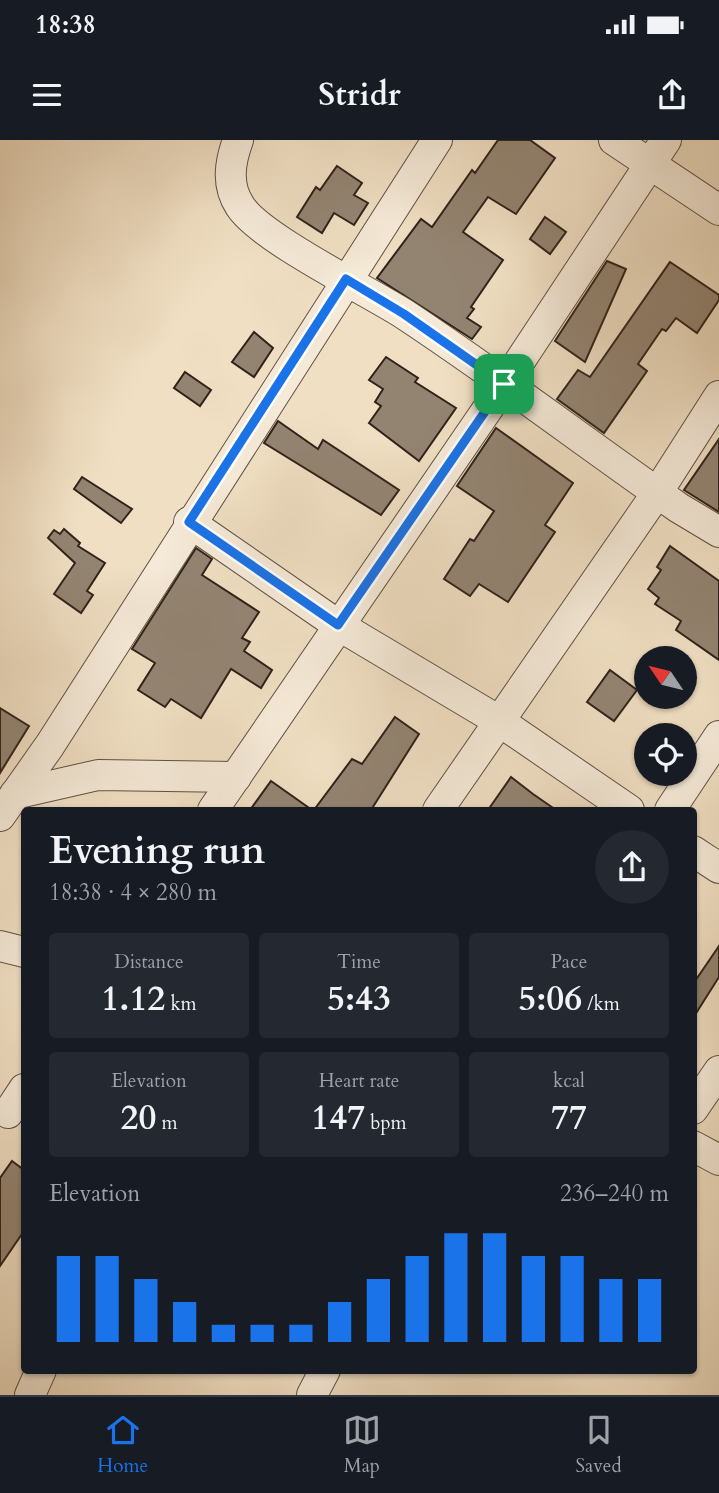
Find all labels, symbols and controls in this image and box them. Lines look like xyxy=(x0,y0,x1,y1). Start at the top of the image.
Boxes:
text: 18:38 xyxy=(35,7,96,42)
text: Stridr xyxy=(318,73,401,117)
icon: menu xyxy=(28,76,66,114)
icon: share xyxy=(653,76,691,114)
pin xyxy=(474,354,534,414)
icon: arrive xyxy=(485,365,523,403)
north arrow xyxy=(634,646,696,709)
map controls xyxy=(634,646,697,786)
button: locate xyxy=(634,723,697,786)
text: Evening run xyxy=(49,825,265,877)
button: share xyxy=(595,830,669,904)
text: 18:38 · 4 × 280 m xyxy=(49,877,217,908)
text: Distance xyxy=(114,949,184,975)
text: Time xyxy=(337,949,381,975)
text: Pace xyxy=(551,949,587,975)
text: 1.12 xyxy=(101,975,165,1023)
text: 5:43 xyxy=(327,975,391,1023)
text: 5:06 xyxy=(518,975,582,1023)
text: km xyxy=(165,991,197,1017)
text: /km xyxy=(582,991,620,1017)
text: Elevation xyxy=(111,1068,187,1094)
text: Heart rate xyxy=(319,1068,399,1094)
text: kcal xyxy=(553,1068,585,1094)
text: 20 xyxy=(120,1094,156,1142)
text: 147 xyxy=(311,1094,365,1142)
text: 77 xyxy=(551,1094,587,1142)
text: m xyxy=(156,1110,178,1136)
text: bpm xyxy=(365,1110,407,1136)
text: Elevation xyxy=(49,1178,140,1209)
text: 236–240 m xyxy=(560,1178,669,1209)
tab: Home xyxy=(97,1411,148,1479)
tab: Map xyxy=(343,1411,381,1479)
tab: Saved xyxy=(576,1411,622,1479)

